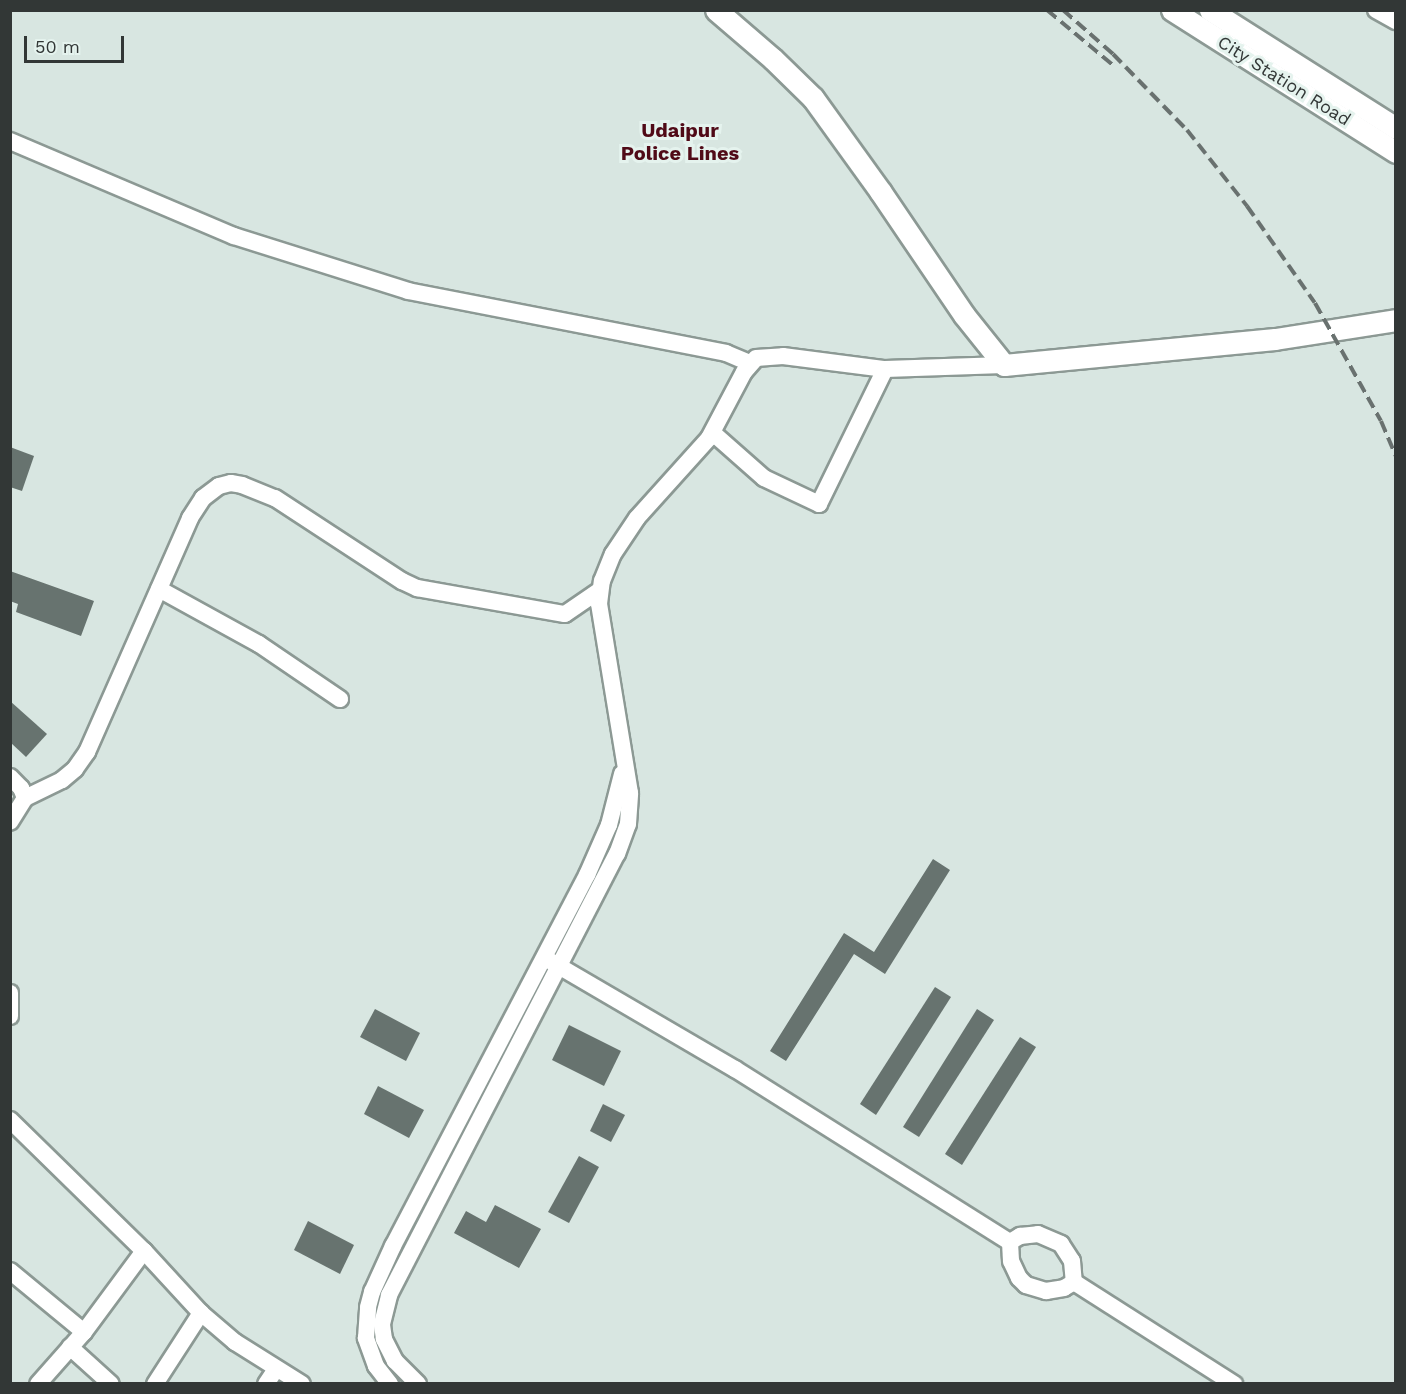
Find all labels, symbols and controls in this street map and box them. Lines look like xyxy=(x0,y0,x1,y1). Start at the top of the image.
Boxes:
scale bar xyxy=(27,24,128,62)
street label: City Station Road xyxy=(1213,31,1355,131)
text: 50 m xyxy=(35,36,80,57)
district label: Udaipur Police Lines xyxy=(621,118,739,165)

